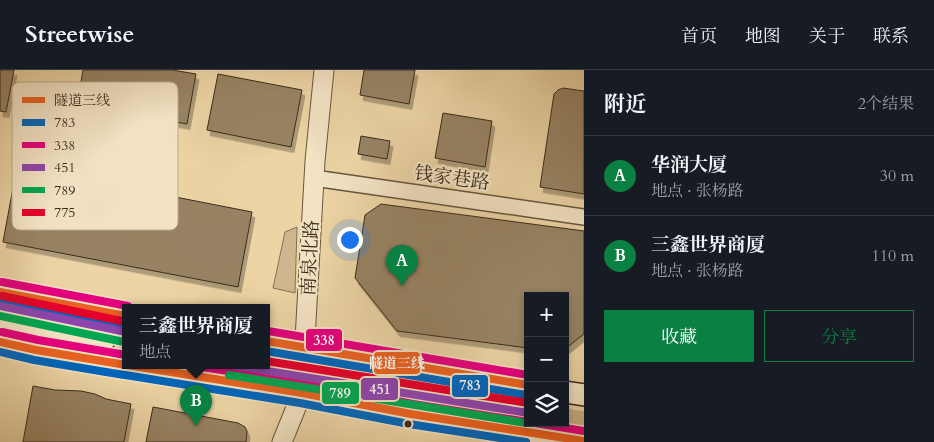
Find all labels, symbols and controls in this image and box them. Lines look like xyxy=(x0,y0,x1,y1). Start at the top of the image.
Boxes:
text: Streetwise xyxy=(25,18,134,51)
text: 首页 xyxy=(681,24,717,49)
text: 地图 xyxy=(745,24,781,49)
text: 关于 xyxy=(809,24,845,49)
text: 联系 xyxy=(873,24,909,49)
legend xyxy=(12,82,178,230)
text: 附近 xyxy=(604,90,646,119)
text: 隧道三线 xyxy=(54,91,110,110)
text: 2个结果 xyxy=(858,93,914,115)
text: 783 xyxy=(54,113,76,132)
text: 338 xyxy=(54,136,76,155)
text: 华润大厦 xyxy=(651,152,727,178)
text: 451 xyxy=(54,158,76,177)
street label: 钱家巷路 xyxy=(413,160,491,196)
text: A xyxy=(614,165,626,187)
text: 30 m xyxy=(880,165,914,187)
text: 地点 · 张杨路 xyxy=(651,180,744,202)
text: 789 xyxy=(54,181,76,200)
text: 775 xyxy=(54,203,76,222)
street label: 南泉北路 xyxy=(295,219,325,297)
your location xyxy=(337,227,363,253)
text: 三鑫世界商厦 xyxy=(651,232,765,258)
pin: A xyxy=(386,245,418,286)
text: B xyxy=(614,245,626,267)
text: 110 m xyxy=(872,245,914,267)
text: 地点 · 张杨路 xyxy=(651,260,744,282)
map controls xyxy=(524,292,569,427)
button: + xyxy=(524,292,569,337)
popup xyxy=(122,304,270,369)
button: 收藏 xyxy=(604,310,754,362)
button: 分享 xyxy=(764,310,914,362)
text: 三鑫世界商厦 xyxy=(139,313,253,339)
line badge: 338 xyxy=(305,328,343,352)
text: 338 xyxy=(313,331,335,350)
button: − xyxy=(524,337,569,382)
text: 地点 xyxy=(139,341,171,363)
line badge: 隧道三线 xyxy=(373,351,421,375)
text: 隧道三线 xyxy=(369,354,425,373)
line badge: 783 xyxy=(451,374,489,398)
text: 783 xyxy=(459,376,481,395)
line badge: 451 xyxy=(360,377,399,401)
text: 451 xyxy=(369,380,391,399)
line badge: 789 xyxy=(321,381,360,405)
button: layers xyxy=(524,382,569,427)
text: 789 xyxy=(329,384,351,403)
pin: B xyxy=(180,385,212,426)
unlabelled marker xyxy=(403,419,413,429)

